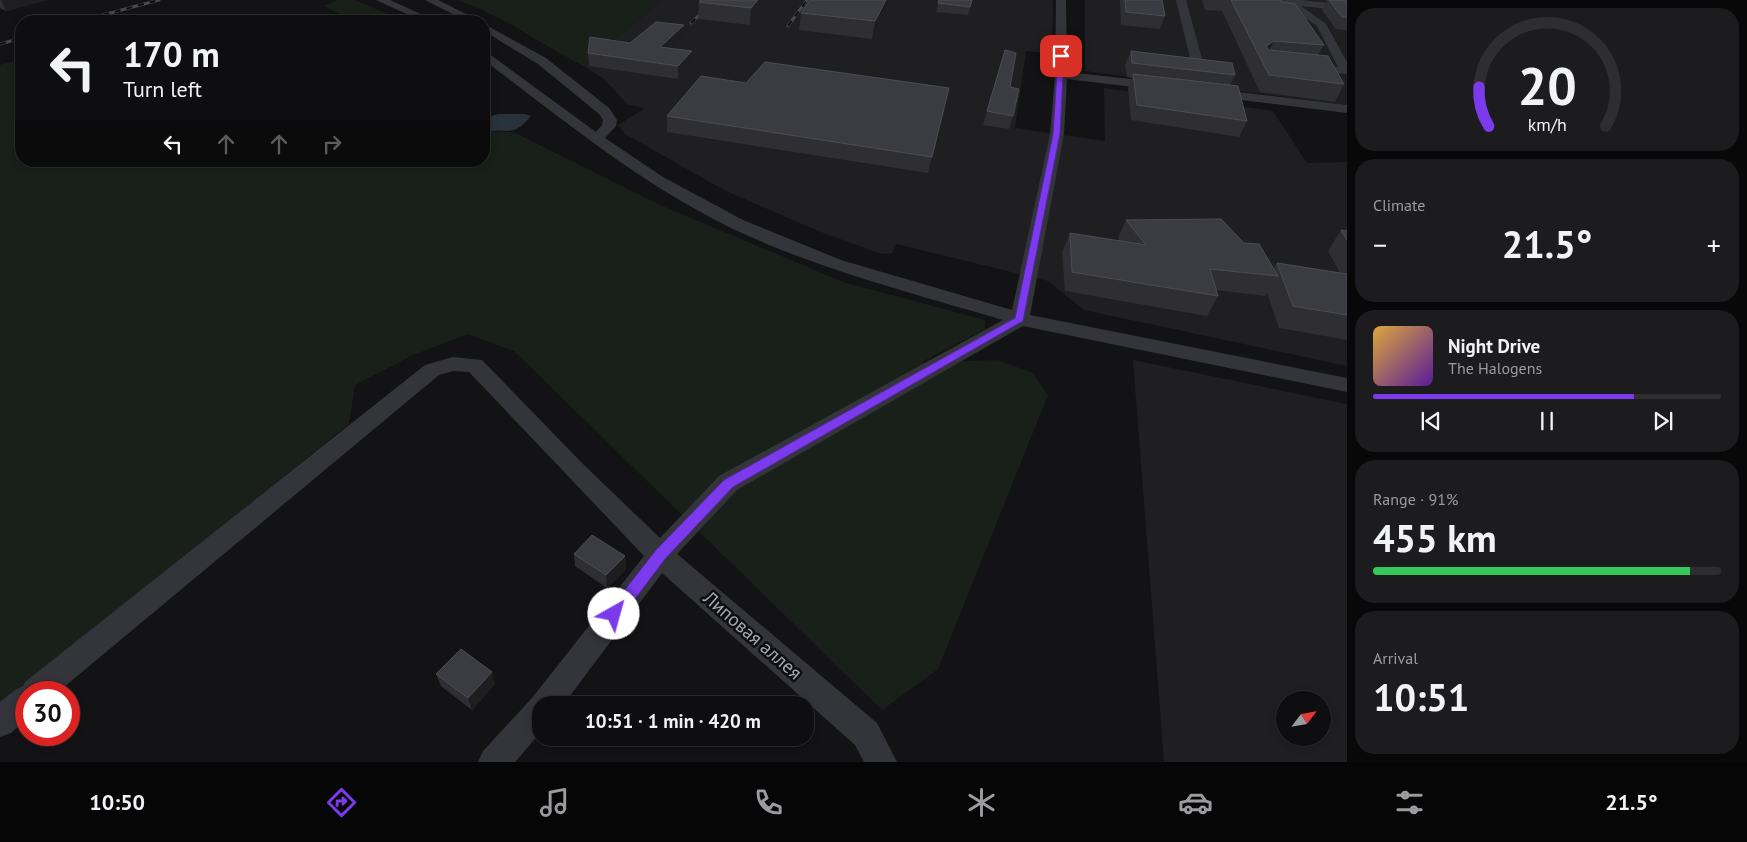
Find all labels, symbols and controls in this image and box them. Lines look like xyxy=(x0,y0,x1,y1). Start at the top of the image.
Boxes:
text: 170 m xyxy=(123,31,220,77)
icon: left xyxy=(40,35,105,100)
pin xyxy=(1040,35,1082,77)
icon: arrive xyxy=(1047,42,1075,70)
text: 20 xyxy=(1518,52,1576,119)
text: Turn left xyxy=(123,75,202,103)
text: km/h xyxy=(1527,113,1567,136)
icon: left xyxy=(159,130,187,158)
icon: ahead xyxy=(212,130,240,158)
icon: ahead xyxy=(265,130,293,158)
icon: right xyxy=(318,130,346,158)
text: Climate xyxy=(1373,195,1425,215)
text: 21.5° xyxy=(1502,219,1592,268)
text: − xyxy=(1373,226,1387,263)
text: + xyxy=(1707,226,1721,263)
text: Night Drive xyxy=(1448,334,1540,358)
text: The Halogens xyxy=(1448,358,1542,378)
icon: previous xyxy=(1417,407,1445,435)
icon: pause xyxy=(1533,407,1561,435)
icon: next xyxy=(1649,407,1677,435)
text: Range · 91% xyxy=(1373,489,1458,509)
text: 455 km xyxy=(1373,513,1497,562)
street label: Липовая аллея xyxy=(698,585,807,684)
position arrow xyxy=(587,587,639,639)
text: Arrival xyxy=(1373,648,1418,668)
text: 10:51 xyxy=(1373,672,1469,721)
speed limit sign: 30 xyxy=(15,681,80,746)
north arrow xyxy=(1276,691,1331,746)
map controls xyxy=(1276,691,1331,746)
text: 10:51 · 1 min · 420 m xyxy=(585,709,761,733)
icon: directions xyxy=(324,785,359,820)
icon: music xyxy=(537,785,572,820)
icon: phone xyxy=(751,785,786,820)
icon: climate xyxy=(964,785,999,820)
icon: car xyxy=(1178,785,1213,820)
icon: filters xyxy=(1392,785,1427,820)
text: 10:50 xyxy=(89,788,145,816)
text: 21.5° xyxy=(1605,788,1658,816)

